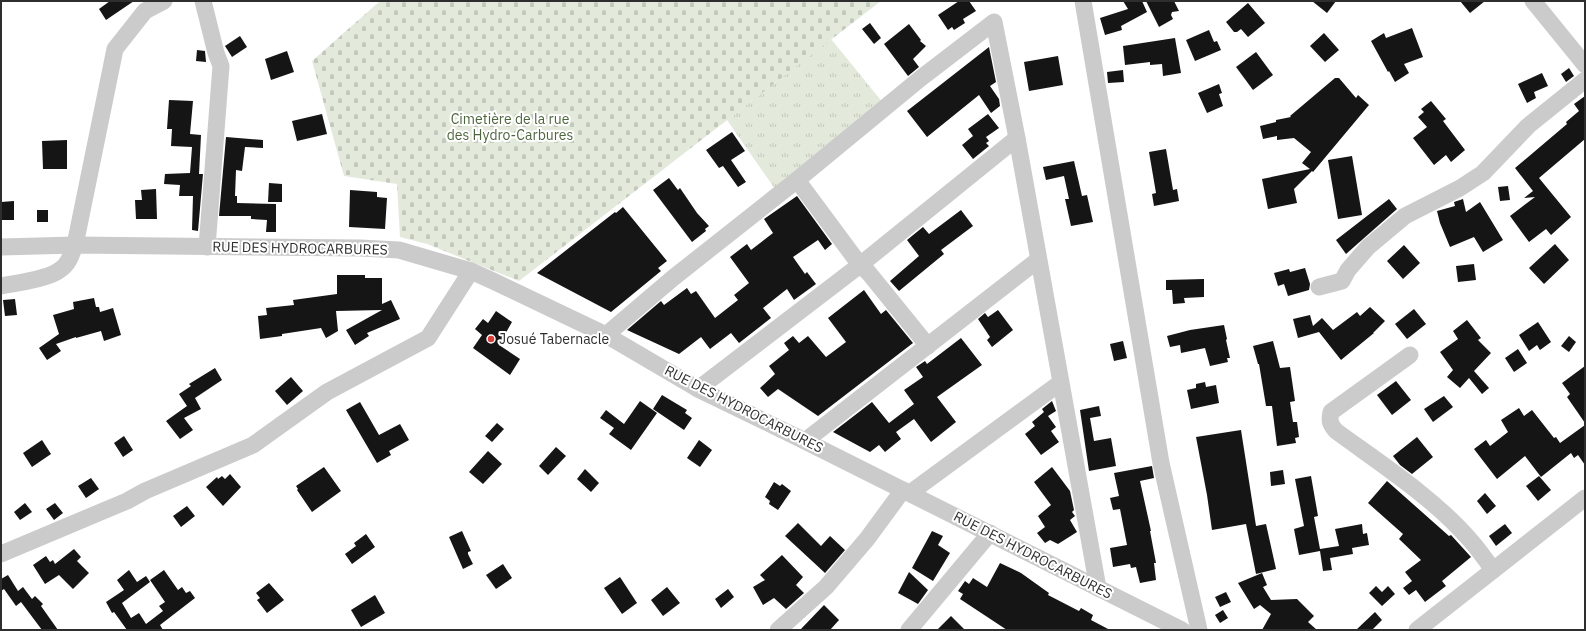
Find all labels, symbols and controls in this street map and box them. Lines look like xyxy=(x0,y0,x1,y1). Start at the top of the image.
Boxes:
park label: Cimetière de la rue des Hydro-Carbures xyxy=(447,110,574,144)
street label: RUE DES HYDROCARBURES xyxy=(212,237,388,259)
place label: Josué Tabernacle xyxy=(499,330,609,348)
marker: Josué Tabernacle xyxy=(486,334,496,344)
street label: RUE DES HYDROCARBURES xyxy=(662,361,826,457)
street label: RUE DES HYDROCARBURES xyxy=(951,507,1115,603)

